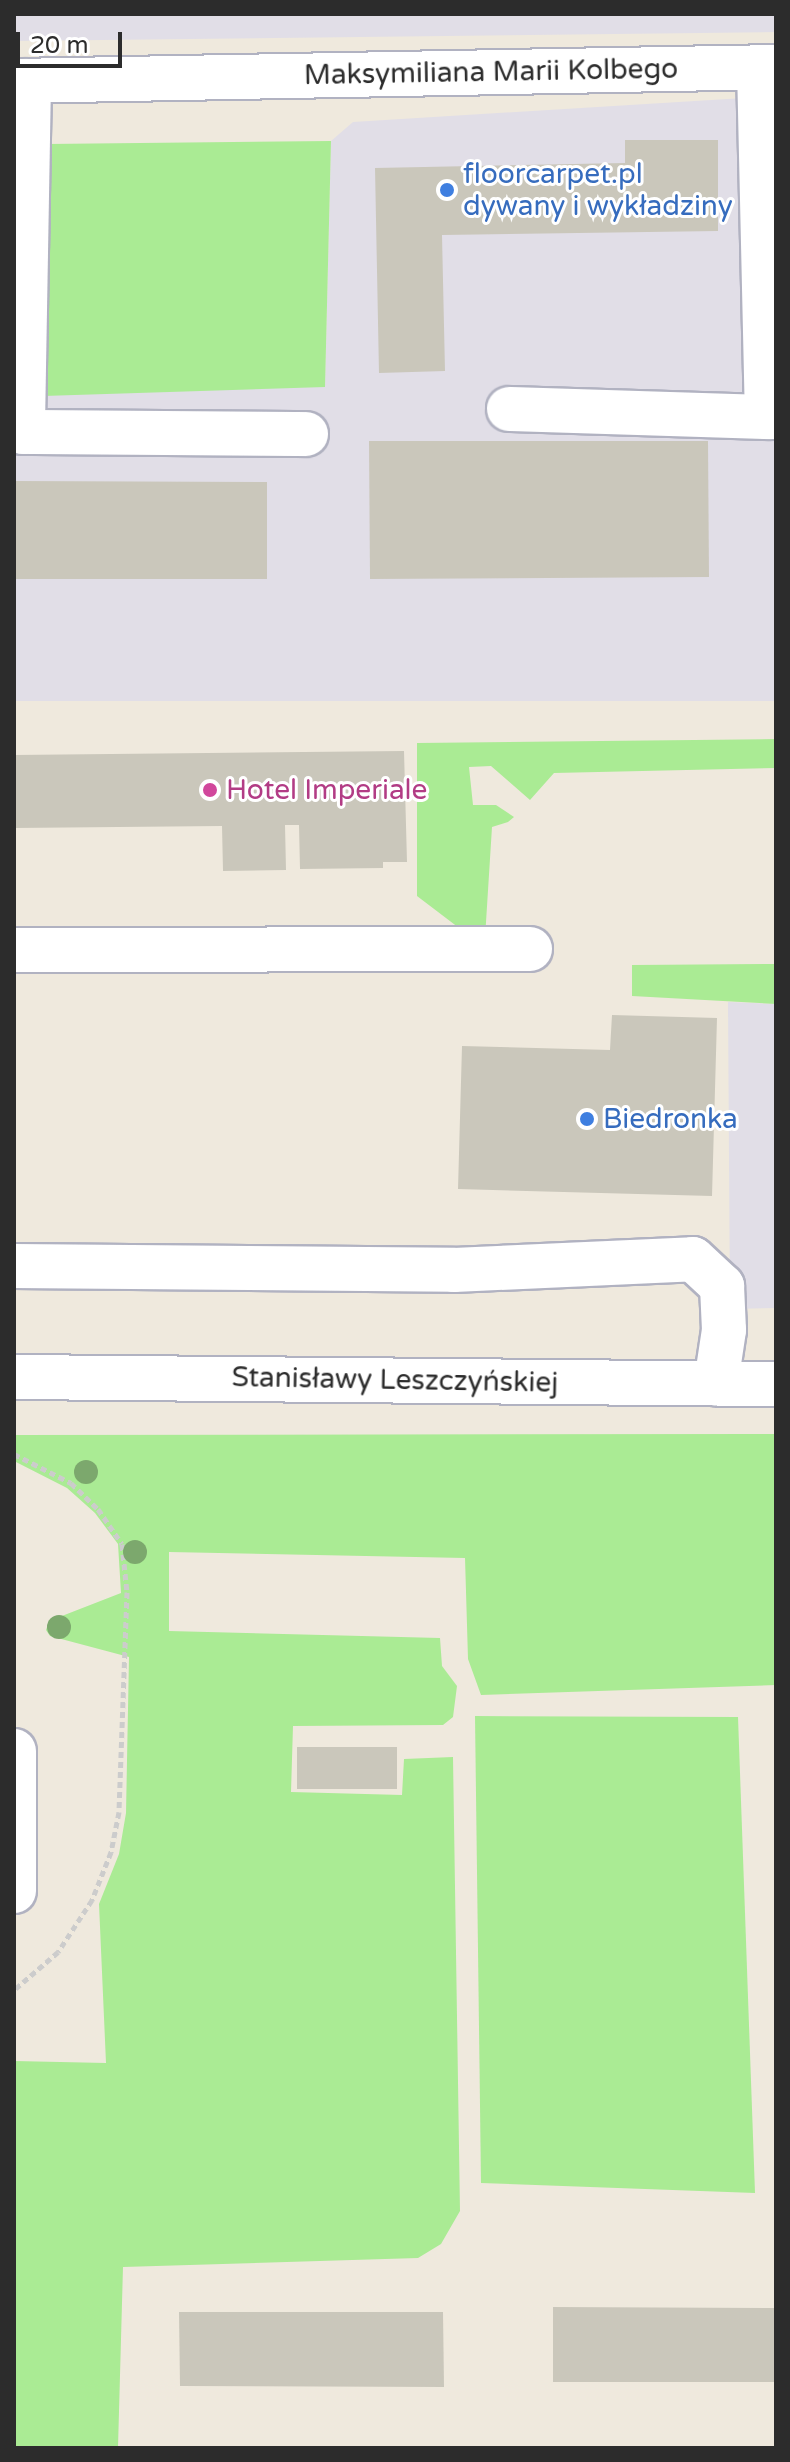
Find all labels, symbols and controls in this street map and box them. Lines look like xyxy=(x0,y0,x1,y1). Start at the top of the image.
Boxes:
scale bar xyxy=(20,16,126,66)
text: 20 m xyxy=(30,31,88,60)
street label: Maksymiliana Marii Kolbego xyxy=(304,52,678,92)
place label: floorcarpet.pl dywany i wykładziny xyxy=(463,157,733,223)
marker: floorcarpet.pl dywany i wykładziny xyxy=(438,181,456,199)
place label: Hotel Imperiale xyxy=(226,773,427,807)
marker: Hotel Imperiale xyxy=(201,781,219,799)
place label: Biedronka xyxy=(603,1102,738,1136)
marker: Biedronka xyxy=(578,1110,596,1128)
street label: Stanisławy Leszczyńskiej xyxy=(231,1360,559,1400)

